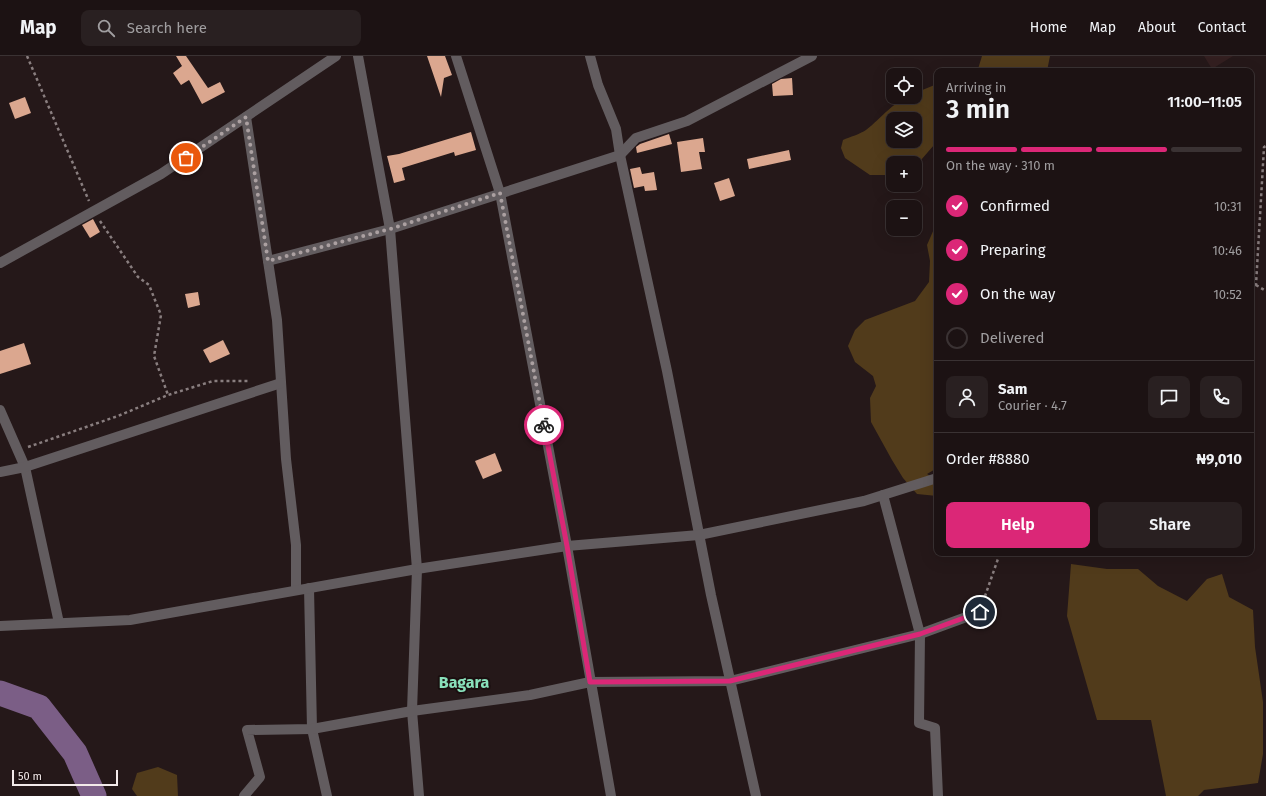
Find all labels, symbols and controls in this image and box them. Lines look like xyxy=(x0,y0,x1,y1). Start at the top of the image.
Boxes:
search box xyxy=(81,10,361,46)
text: Map xyxy=(20,16,57,39)
icon: search xyxy=(95,17,117,39)
text: Search here xyxy=(127,19,207,37)
text: Home xyxy=(1030,19,1067,36)
text: Map xyxy=(1089,19,1116,36)
text: About xyxy=(1138,19,1176,36)
text: Contact xyxy=(1198,19,1246,36)
map controls xyxy=(886,68,922,236)
button: locate xyxy=(886,68,922,104)
text: Arriving in xyxy=(946,80,1006,95)
text: 11:00–11:05 xyxy=(1167,93,1242,111)
text: 3 min xyxy=(946,94,1010,125)
button: layers xyxy=(886,112,922,148)
pin xyxy=(169,141,203,175)
icon: bag xyxy=(175,147,197,169)
button: + xyxy=(886,156,922,192)
text: On the way · 310 m xyxy=(946,158,1055,173)
icon: check xyxy=(946,195,968,217)
text: Confirmed xyxy=(980,197,1050,215)
text: 10:31 xyxy=(1214,199,1242,214)
button: − xyxy=(886,200,922,236)
icon: check xyxy=(946,239,968,261)
text: Preparing xyxy=(980,241,1045,259)
text: 10:46 xyxy=(1212,243,1242,258)
icon: check xyxy=(946,283,968,305)
text: On the way xyxy=(980,285,1055,303)
text: 10:52 xyxy=(1213,287,1242,302)
text: Delivered xyxy=(980,329,1044,347)
button: person xyxy=(946,376,988,418)
button: chat xyxy=(1148,376,1190,418)
button: phone xyxy=(1200,376,1242,418)
text: Sam xyxy=(998,380,1027,398)
text: Courier · 4.7 xyxy=(998,398,1067,413)
courier xyxy=(524,405,564,445)
icon: bike xyxy=(533,414,555,436)
text: Order #8880 xyxy=(946,450,1030,468)
text: ₦9,010 xyxy=(1196,450,1242,468)
button: Help xyxy=(946,502,1090,548)
button: Share xyxy=(1098,502,1242,548)
pin xyxy=(963,595,997,629)
icon: home xyxy=(969,601,991,623)
district label: Bagara xyxy=(439,673,489,692)
scale bar xyxy=(12,768,118,787)
text: 50 m xyxy=(18,770,42,783)

